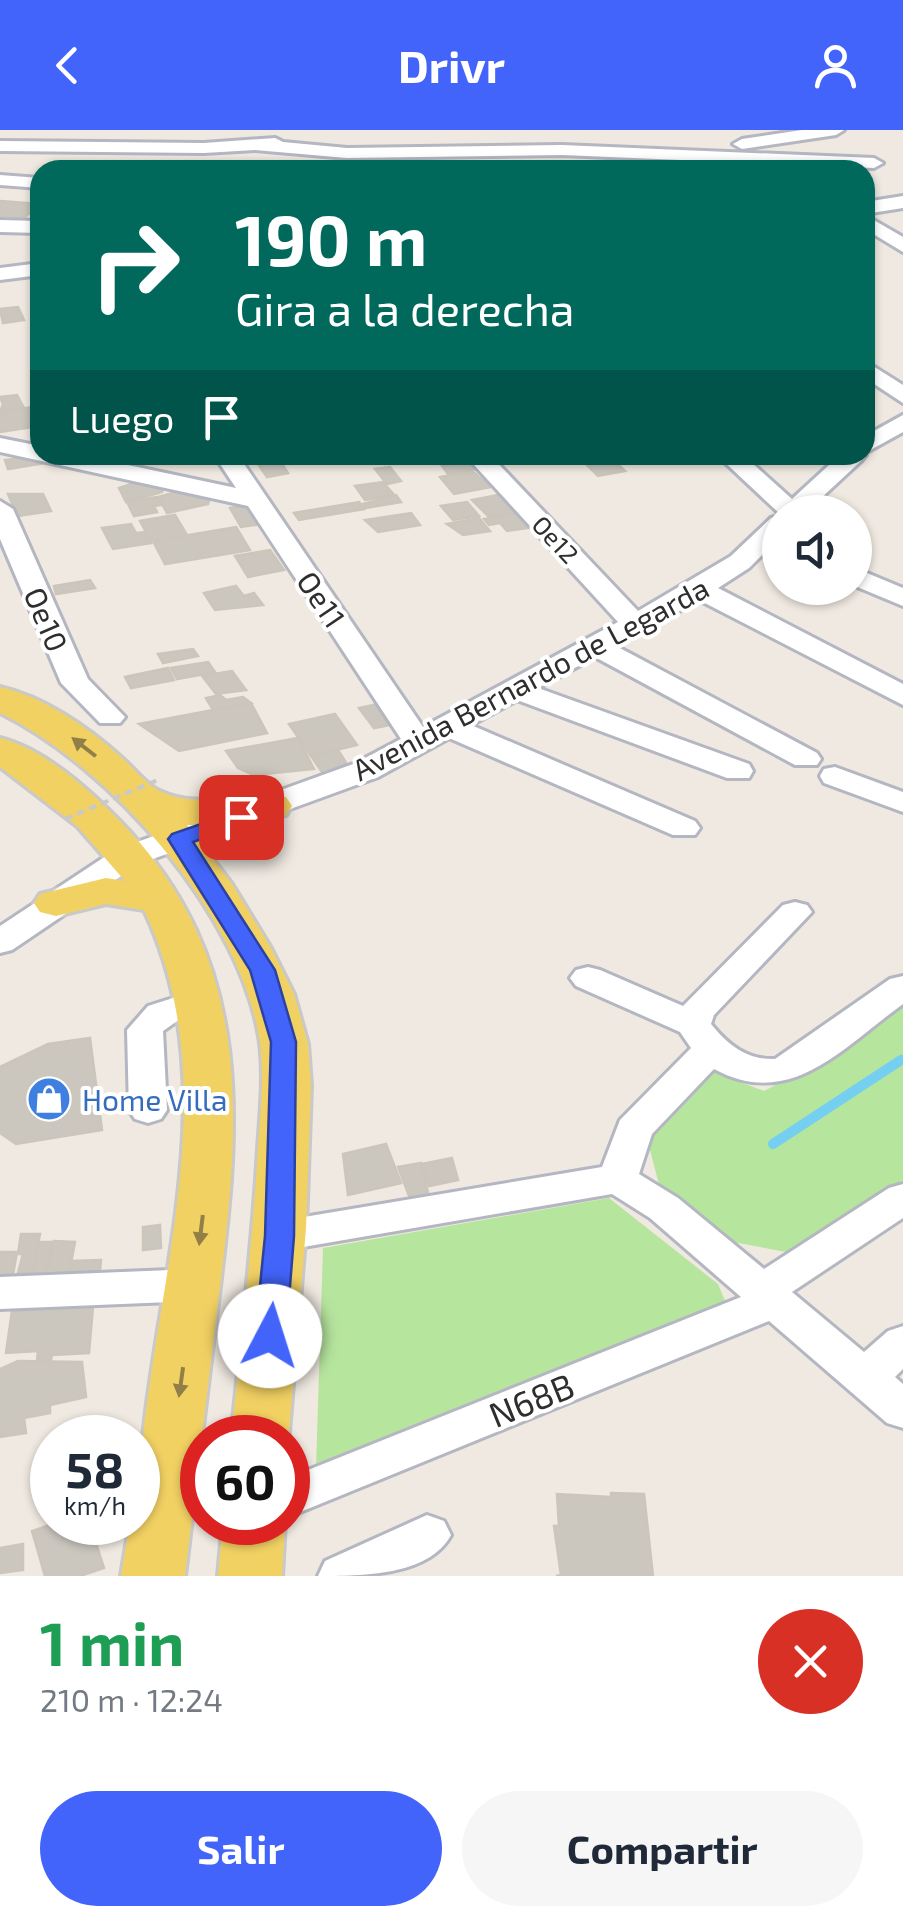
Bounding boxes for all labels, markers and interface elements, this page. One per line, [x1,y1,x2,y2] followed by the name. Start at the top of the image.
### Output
[40,38,95,93] icon: back
[398,38,505,92] text: Drivr
[808,38,863,93] icon: person
[235,196,428,280] text: 190 m
[70,200,200,330] icon: right
[235,281,574,335] text: Gira a la derecha
[194,390,249,445] icon: arrive
[70,395,174,441] text: Luego
[762,495,872,605] map controls
[762,495,872,605] button: sound
[527,509,585,569] street label: Oe12
[290,564,354,634] street label: Oe11
[346,569,714,787] street label: Avenida Bernardo de Legarda
[18,582,76,656] street label: Oe10
[72,737,97,758] one-way arrow
[199,775,284,860] pin
[214,790,269,845] icon: arrive
[26,1076,72,1122] shop icon: Home Villa
[82,1081,227,1117] place label: Home Villa
[193,1215,209,1246] one-way arrow
[218,1284,322,1388] position arrow
[483,1363,579,1435] street label: N68B
[172,1367,188,1398] one-way arrow
[180,1415,310,1545] speed limit sign: 60
[66,1438,124,1498] text: 58
[64,1490,126,1520] text: km/h
[40,1606,184,1678] text: 1 min
[758,1609,863,1714] button: close
[40,1680,223,1718] text: 210 m · 12:24
[40,1791,442,1906] button: Salir
[462,1791,863,1906] button: Compartir

